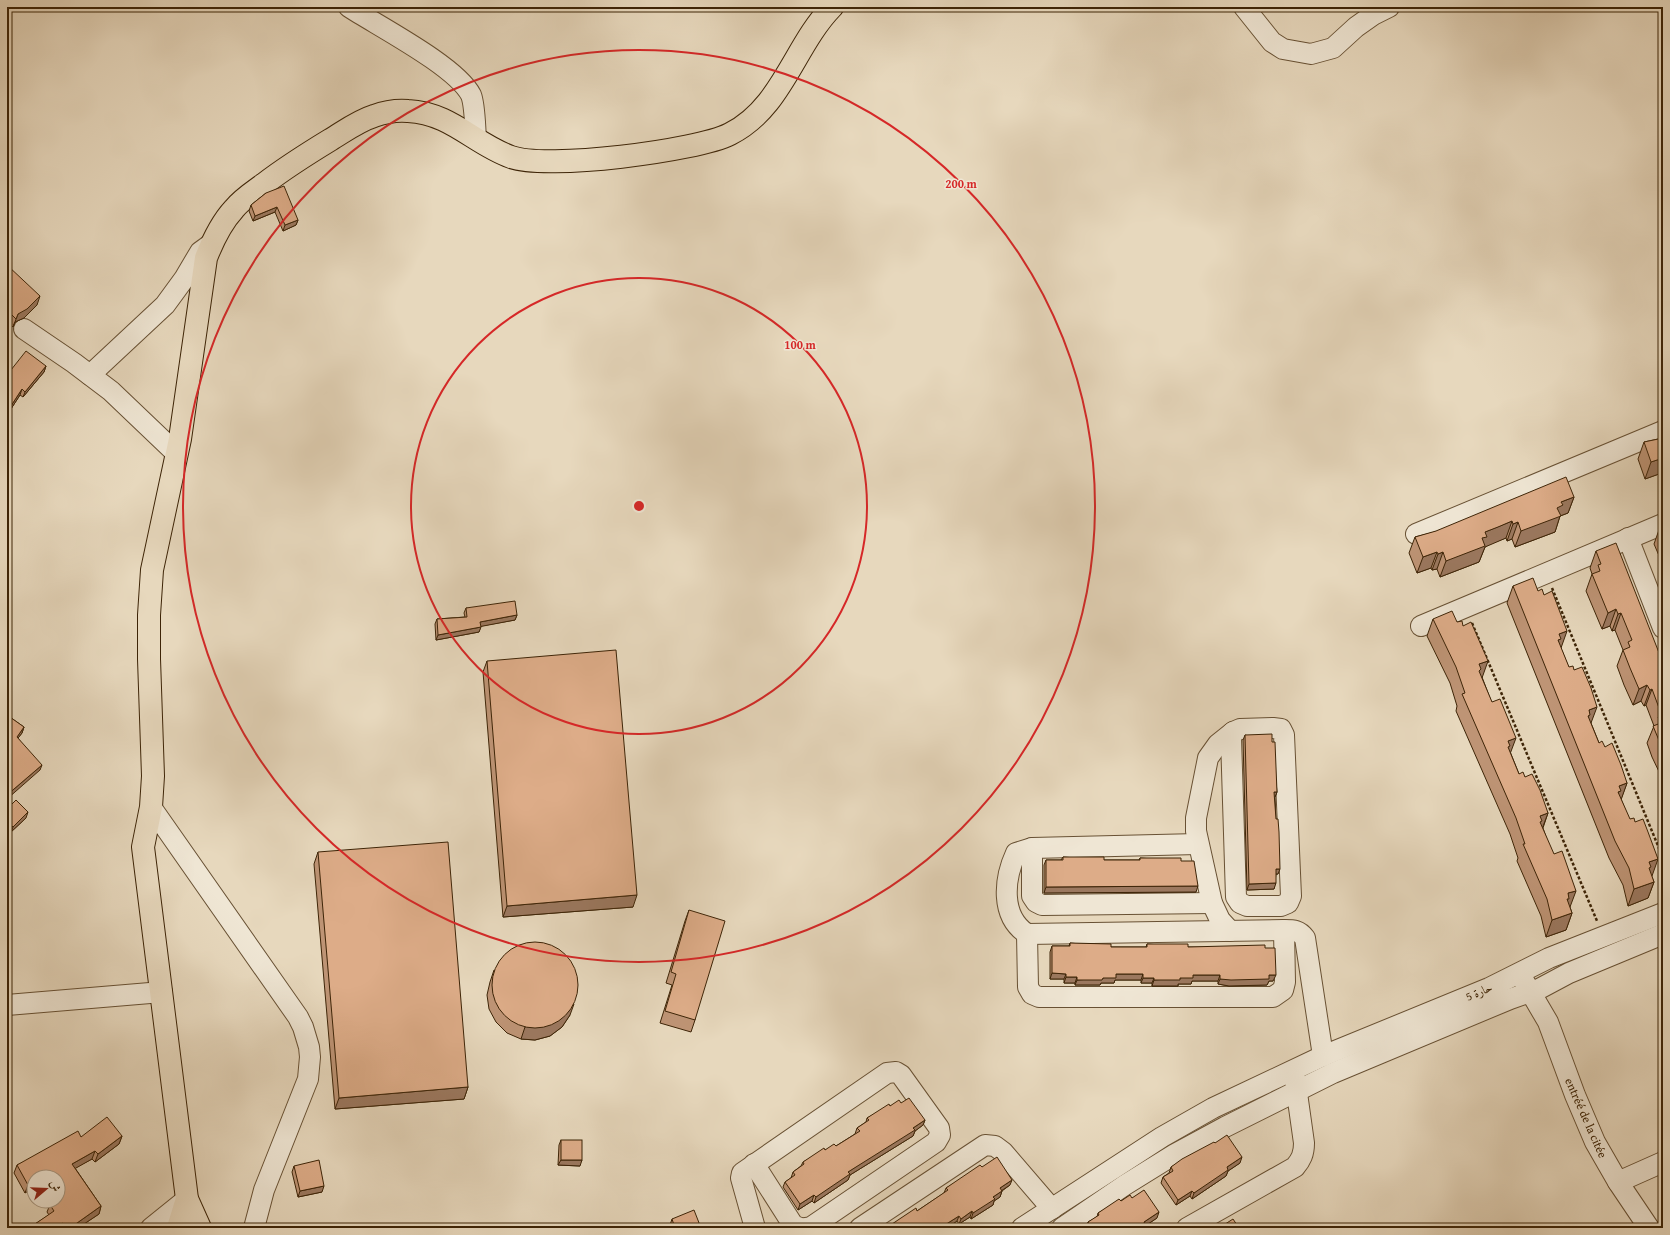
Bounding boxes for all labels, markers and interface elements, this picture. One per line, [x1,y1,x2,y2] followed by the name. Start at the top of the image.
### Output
[945,175,978,192] text: 200 m
[784,336,817,353] text: 100 m
[632,499,646,513] centre of rings
[1463,978,1495,1005] street label: حارة 5
[1561,1075,1612,1161] street label: entréé de la citée
[26,1169,66,1209] north arrow
[46,1178,65,1194] text: ش

